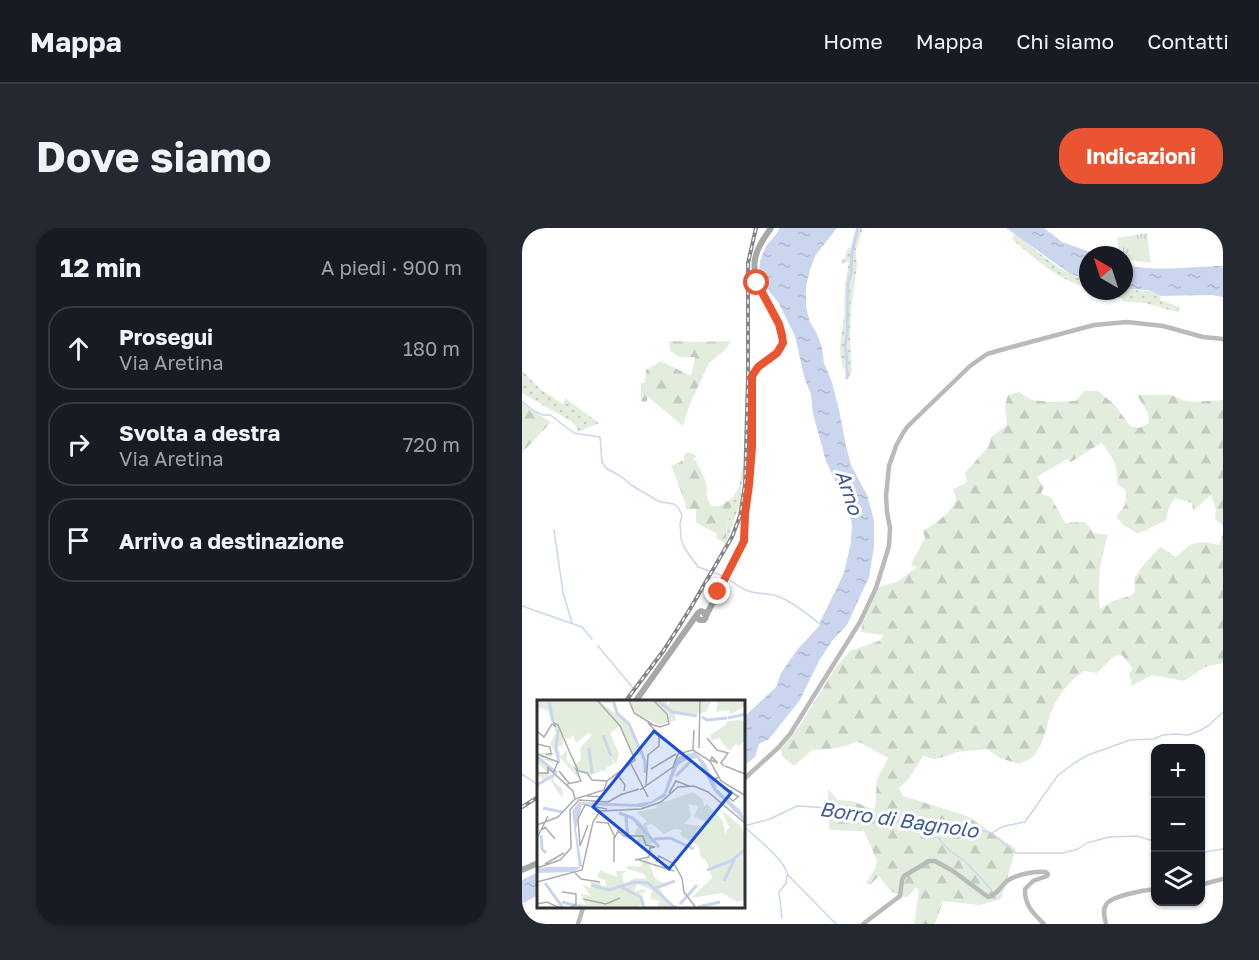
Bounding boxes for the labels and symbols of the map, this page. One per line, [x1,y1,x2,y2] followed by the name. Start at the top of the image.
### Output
[1079,246,1133,300] north arrow
[743,269,769,295] route start
[832,467,869,518] water label: Arno
[704,578,730,604] route end
[537,700,746,909] inset map
[818,796,981,843] water label: Borro di Bagnolo

